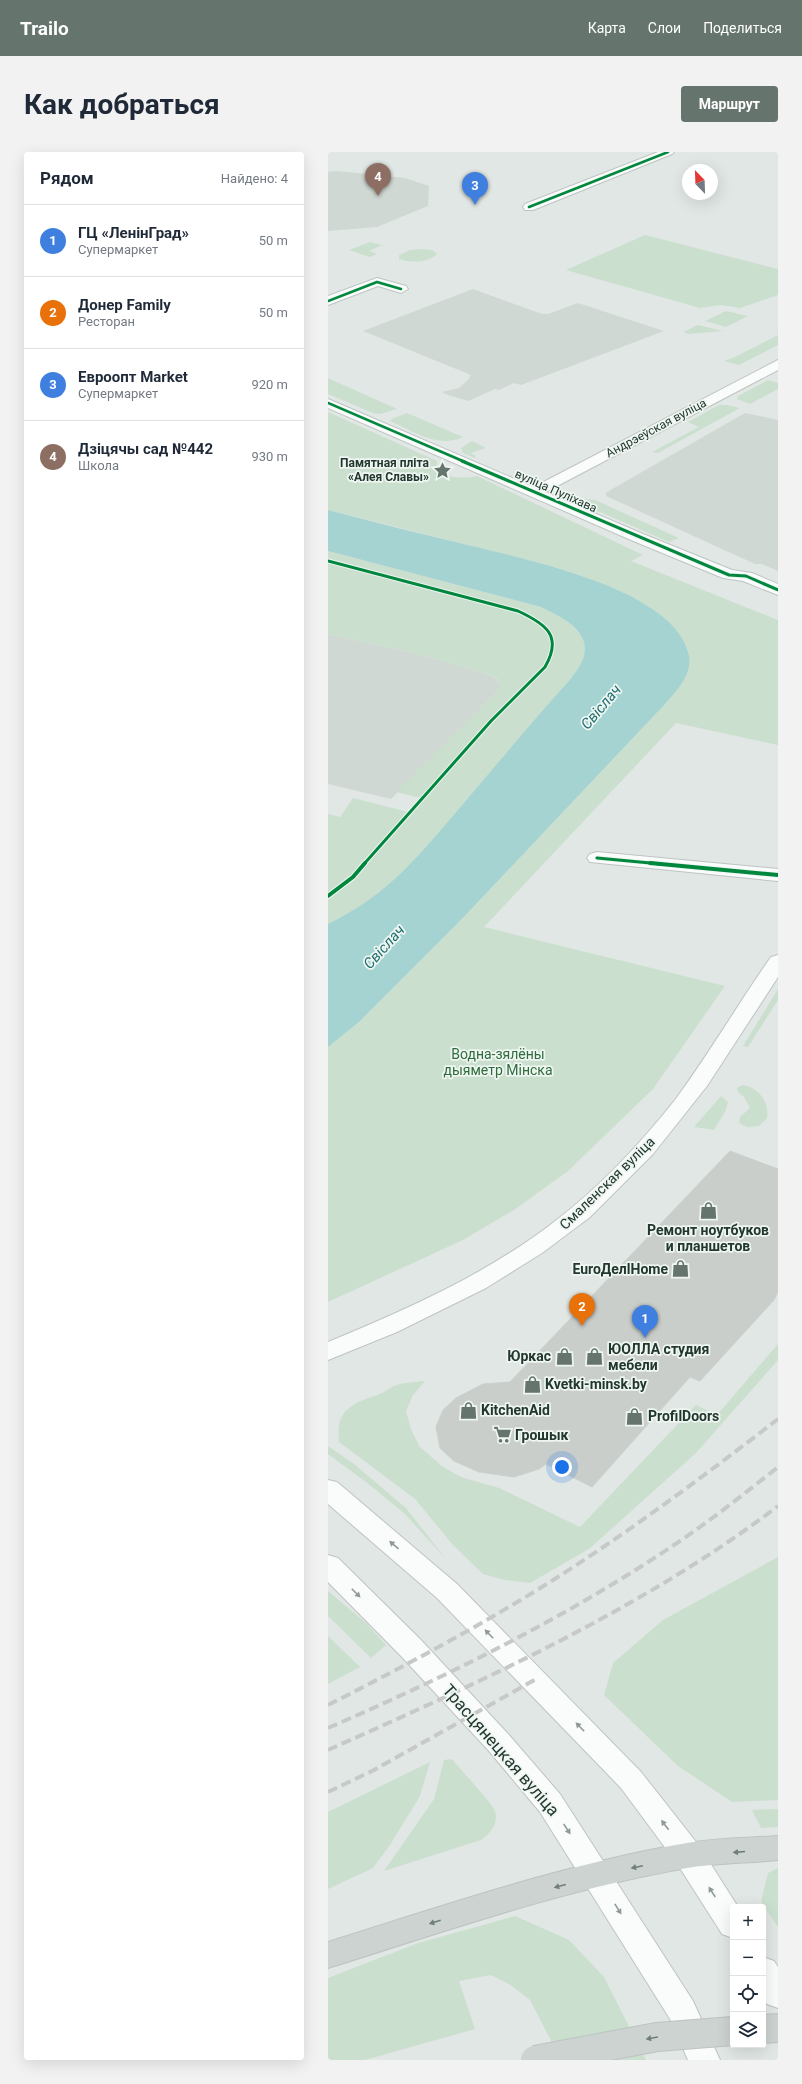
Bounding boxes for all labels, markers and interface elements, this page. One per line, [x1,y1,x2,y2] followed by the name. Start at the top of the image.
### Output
[20,17,69,40] text: Trailo
[588,20,626,36] text: Карта
[648,20,681,36] text: Слои
[703,20,782,36] text: Поделиться
[681,86,778,122] button: Маршрут
[24,88,220,121] text: Как добраться
[365,163,391,196] pin: 4
[682,164,718,200] north arrow
[40,168,94,188] text: Рядом
[221,171,288,186] text: Найдено: 4
[462,172,488,205] pin: 3
[78,224,189,242] text: ГЦ «ЛенінГрад»
[49,233,57,248] text: 1
[259,233,288,248] text: 50 m
[78,242,158,257] text: Супермаркет
[78,296,171,314] text: Донер Family
[49,305,57,320] text: 2
[259,305,288,320] text: 50 m
[78,314,135,329] text: Ресторан
[78,368,188,386] text: Евроопт Market
[49,377,57,392] text: 3
[251,377,288,392] text: 920 m
[78,386,158,401] text: Супермаркет
[603,396,709,460] street label: Андрэеўская вуліца
[78,440,213,458] text: Дзіцячы сад №442
[49,449,57,464] text: 4
[251,449,288,464] text: 930 m
[340,456,430,484] place label: Памятная пліта «Алея Славы»
[78,458,119,473] text: Школа
[432,460,452,480] place icon: Памятная пліта «Алея Славы»
[513,467,599,515] street label: вуліца Пуліхава
[577,681,625,733] water label: Свіслач
[360,921,409,973] water label: Свіслач
[443,1046,553,1078] park label: Водна-зялёны дыяметр Мінска
[556,1133,658,1233] street label: Смаленская вуліца
[698,1200,718,1220] shop icon: Ремонт ноутбуков и планшетов
[647,1222,769,1254] place label: Ремонт ноутбуков и планшетов
[671,1259,691,1279] shop icon: EuroДелlHome
[572,1261,668,1277] place label: EuroДелlHome
[569,1293,595,1326] pin: 2
[632,1305,658,1338] pin: 1
[608,1341,709,1373] place label: ЮОЛЛА студия мебели
[554,1346,574,1366] shop icon: Юркас
[585,1347,605,1367] shop icon: ЮОЛЛА студия мебели
[507,1348,551,1364] place label: Юркас
[522,1374,542,1394] shop icon: Kvetki-minsk.by
[545,1376,648,1392] place label: Kvetki-minsk.by
[458,1400,478,1420] shop icon: KitchenAid
[481,1402,550,1418] place label: KitchenAid
[625,1406,645,1426] shop icon: ProfilDoors
[648,1408,719,1424] place label: ProfilDoors
[492,1425,512,1445] supermarket icon: Грошык
[515,1427,569,1443] place label: Грошык
[552,1457,572,1477] your location
[389,1541,399,1550] one-way arrow
[351,1588,361,1598] one-way arrow
[485,1629,494,1639] one-way arrow
[438,1680,564,1820] street label: Трасцянецкая вуліца
[575,1722,585,1732] one-way arrow
[661,1820,669,1830] one-way arrow
[563,1823,570,1834] one-way arrow
[733,1848,745,1855] one-way arrow
[631,1865,643,1871] one-way arrow
[554,1883,566,1889] one-way arrow
[708,1887,716,1897] one-way arrow
[614,1904,622,1914] one-way arrow
[730,1904,766,2048] map controls
[730,1904,766,1940] button: +
[429,1919,441,1925] one-way arrow
[730,1940,766,1976] button: −
[730,1976,766,2012] button: locate
[730,2012,766,2048] button: layers
[646,2035,658,2041] one-way arrow

